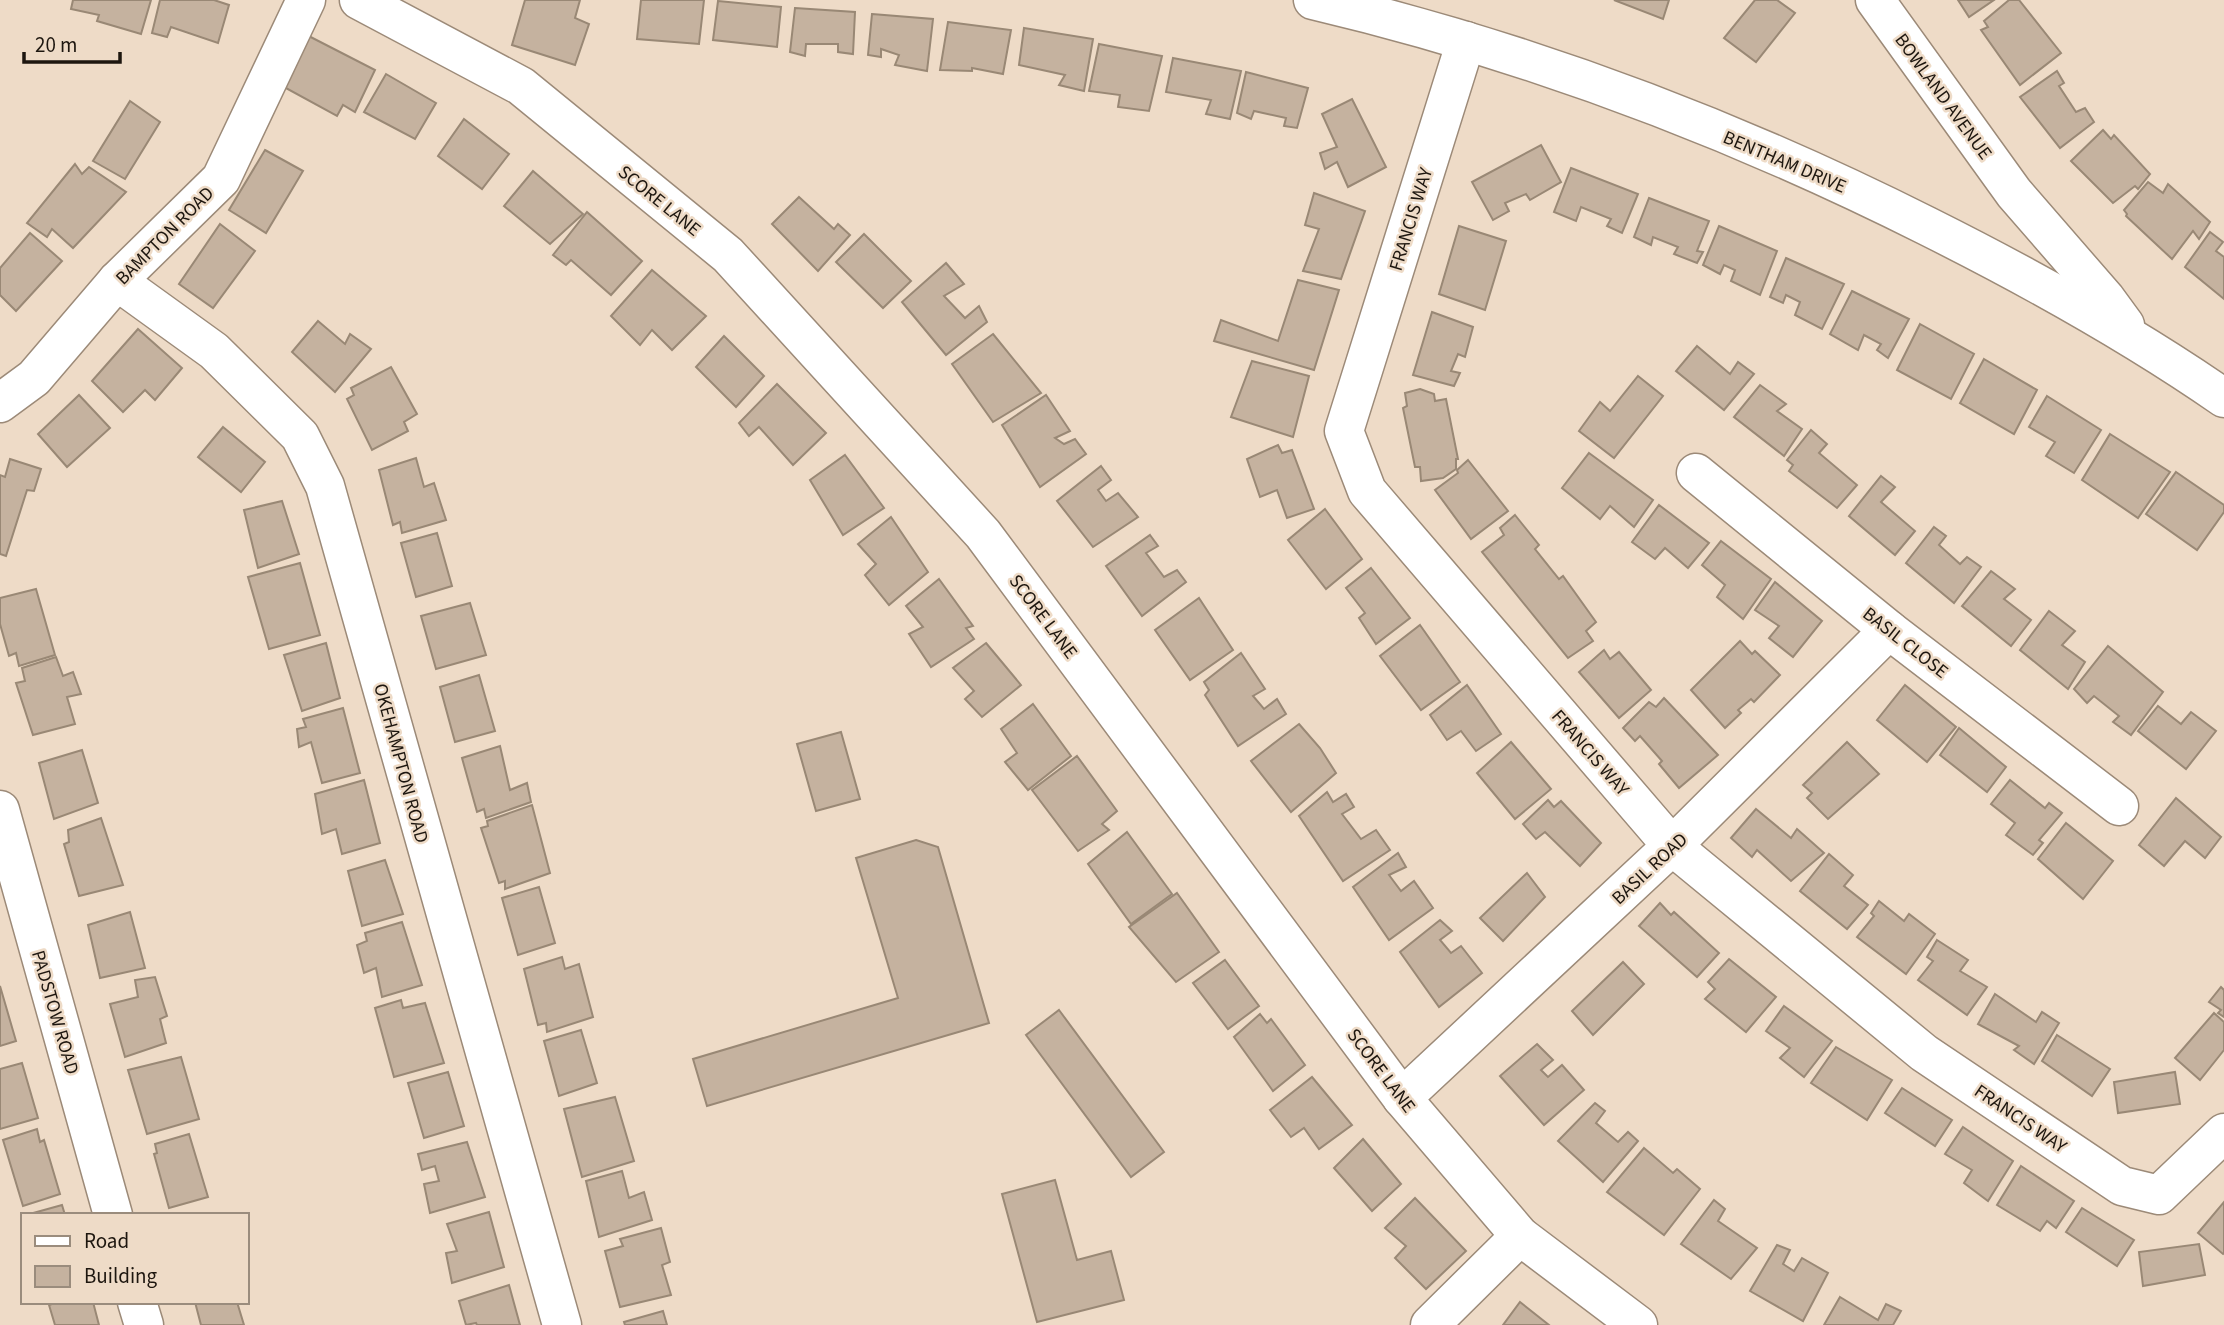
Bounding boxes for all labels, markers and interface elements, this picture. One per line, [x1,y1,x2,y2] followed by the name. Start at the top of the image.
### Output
[24,21,121,65] scale bar
[1888,28,1998,166] street label: BOWLAND AVENUE
[35,30,77,60] text: 20 m
[1719,124,1850,200] street label: BENTHAM DRIVE
[612,159,706,243] street label: SCORE LANE
[1383,164,1440,274] street label: FRANCIS WAY
[110,181,220,291] street label: BAMPTON ROAD
[1002,569,1084,665] street label: SCORE LANE
[1857,601,1954,685] street label: BASIL CLOSE
[366,681,435,846] street label: OKEHAMPTON ROAD
[1545,704,1636,803] street label: FRANCIS WAY
[1606,827,1694,911] street label: BASIL ROAD
[24,947,85,1078] street label: PADSTOW ROAD
[1340,1023,1422,1119] street label: SCORE LANE
[1968,1078,2073,1161] street label: FRANCIS WAY
[21,1213,248,1304] legend
[84,1226,129,1256] text: Road
[84,1261,158,1291] text: Building

